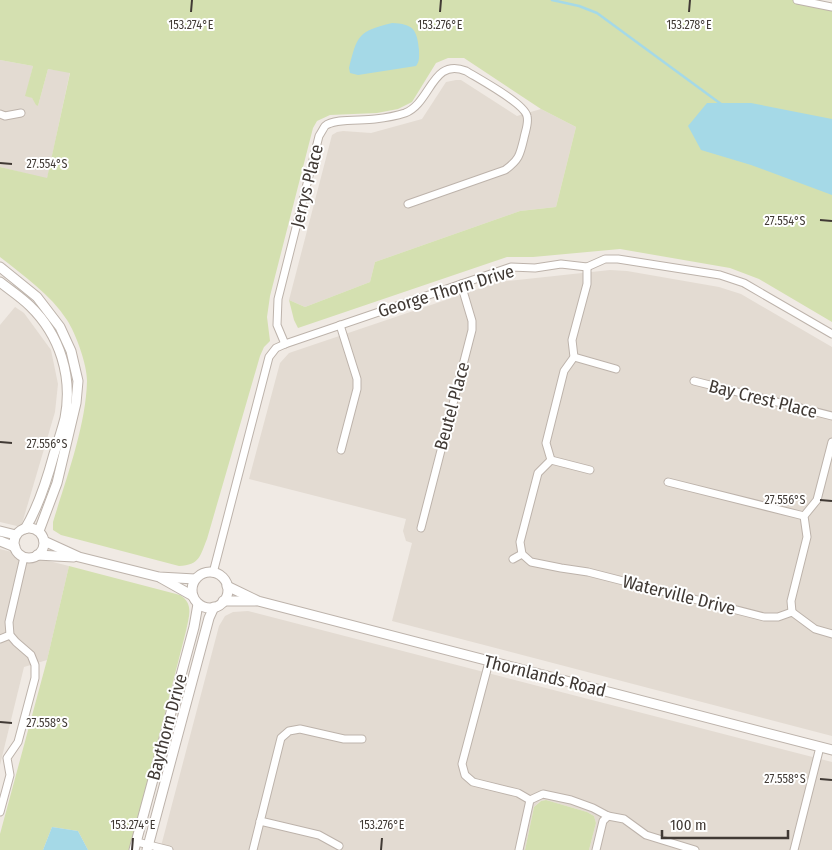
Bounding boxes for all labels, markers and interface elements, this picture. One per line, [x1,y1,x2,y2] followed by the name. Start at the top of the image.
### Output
[169,18,214,32] text: 153.274°E
[418,18,463,32] text: 153.276°E
[666,18,712,32] text: 153.278°E
[286,142,328,230] street label: Jerrys Place
[26,157,68,171] text: 27.554°S
[764,214,806,228] text: 27.554°S
[375,260,517,322] street label: George Thorn Drive
[430,359,474,453] street label: Beutel Place
[706,375,820,423] street label: Bay Crest Place
[26,437,68,451] text: 27.556°S
[764,493,806,507] text: 27.556°S
[620,570,738,620] street label: Waterville Drive
[482,650,608,702] street label: Thornlands Road
[142,671,192,783] street label: Baythorn Drive
[26,716,68,730] text: 27.558°S
[764,772,806,786] text: 27.558°S
[662,808,788,840] scale bar
[670,816,707,834] text: 100 m
[111,818,156,832] text: 153.274°E
[360,818,405,832] text: 153.276°E

